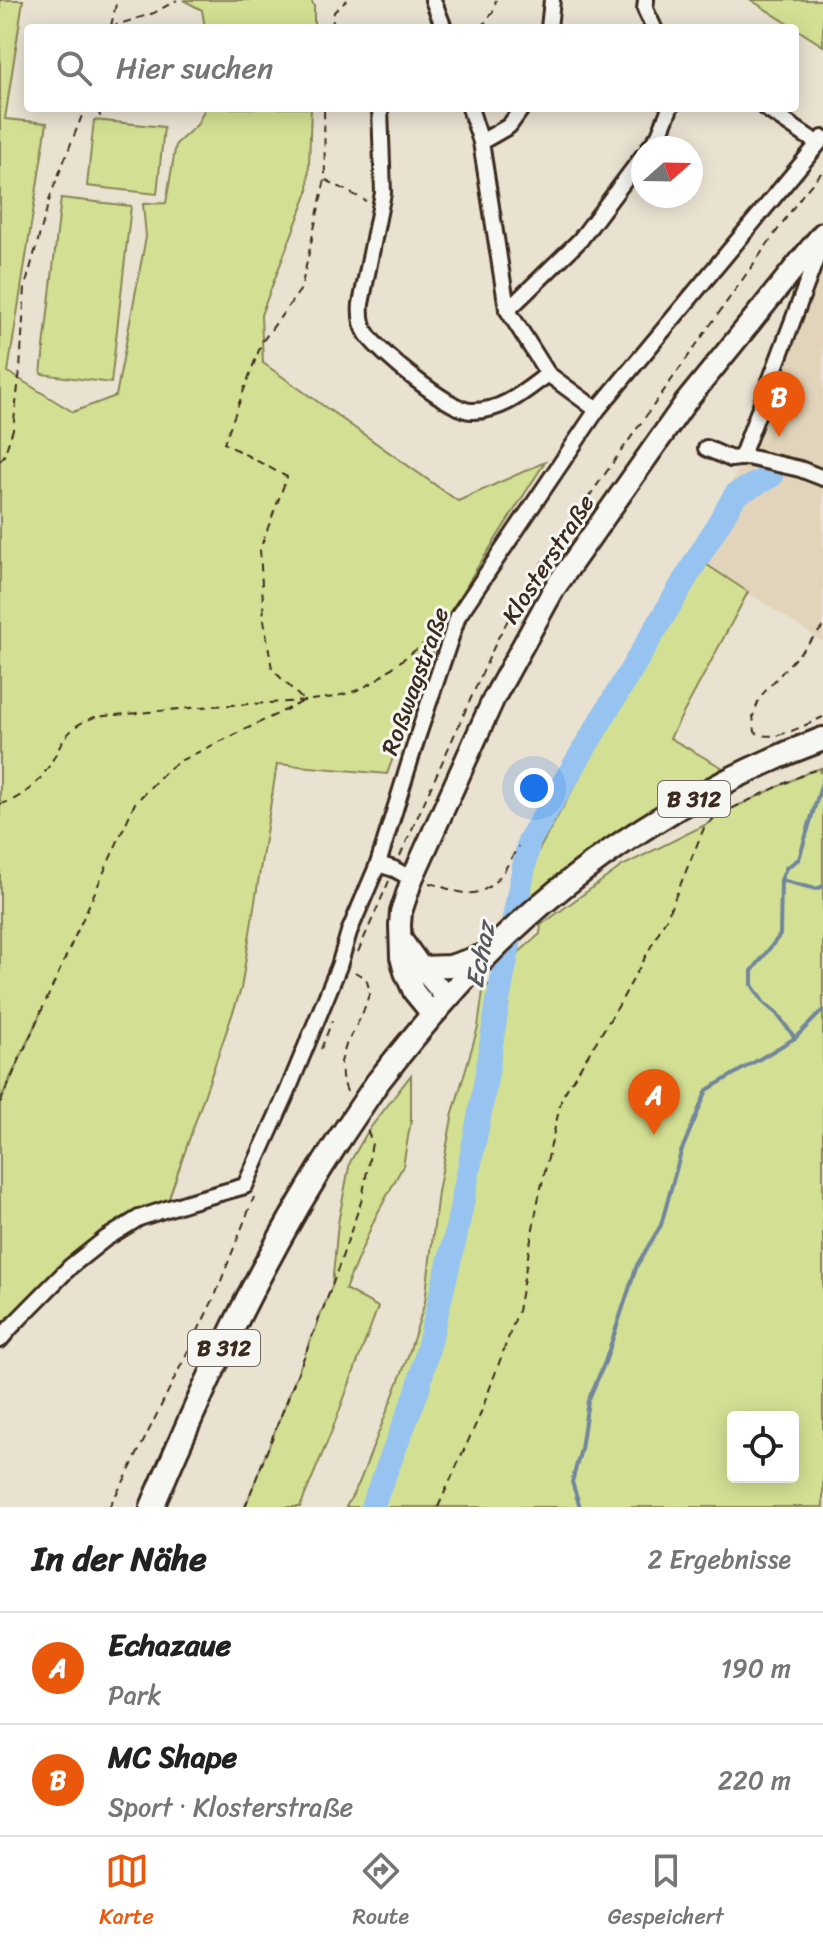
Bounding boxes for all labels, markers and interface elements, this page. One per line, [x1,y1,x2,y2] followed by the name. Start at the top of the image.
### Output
[24,24,799,112] search box
[116,41,273,95] text: Hier suchen
[52,46,96,90] icon: search
[631,136,703,208] north arrow
[753,371,805,437] pin: B
[490,485,606,633] street label: Klosterstraße
[369,601,461,761] street label: Roßwagstraße
[514,768,554,808] your location
[658,781,730,817] road number: B 312
[451,914,510,992] water label: Echaz
[628,1069,680,1135] pin: A
[188,1330,260,1366] road number: B 312
[727,1411,799,1483] map controls
[727,1411,799,1483] button: locate
[32,1529,207,1589] text: In der Nähe
[647,1536,791,1582] text: 2 Ergebnisse
[108,1618,231,1672] text: Echazaue
[49,1645,67,1691] text: A
[721,1645,791,1691] text: 190 m
[108,1672,161,1718] text: Park
[108,1730,237,1784] text: MC Shape
[50,1757,66,1803] text: B
[718,1757,791,1803] text: 220 m
[108,1784,353,1830] text: Sport · Klosterstraße
[99,1849,154,1936] tab: Karte
[352,1849,409,1936] tab: Route
[608,1849,724,1936] tab: Gespeichert

